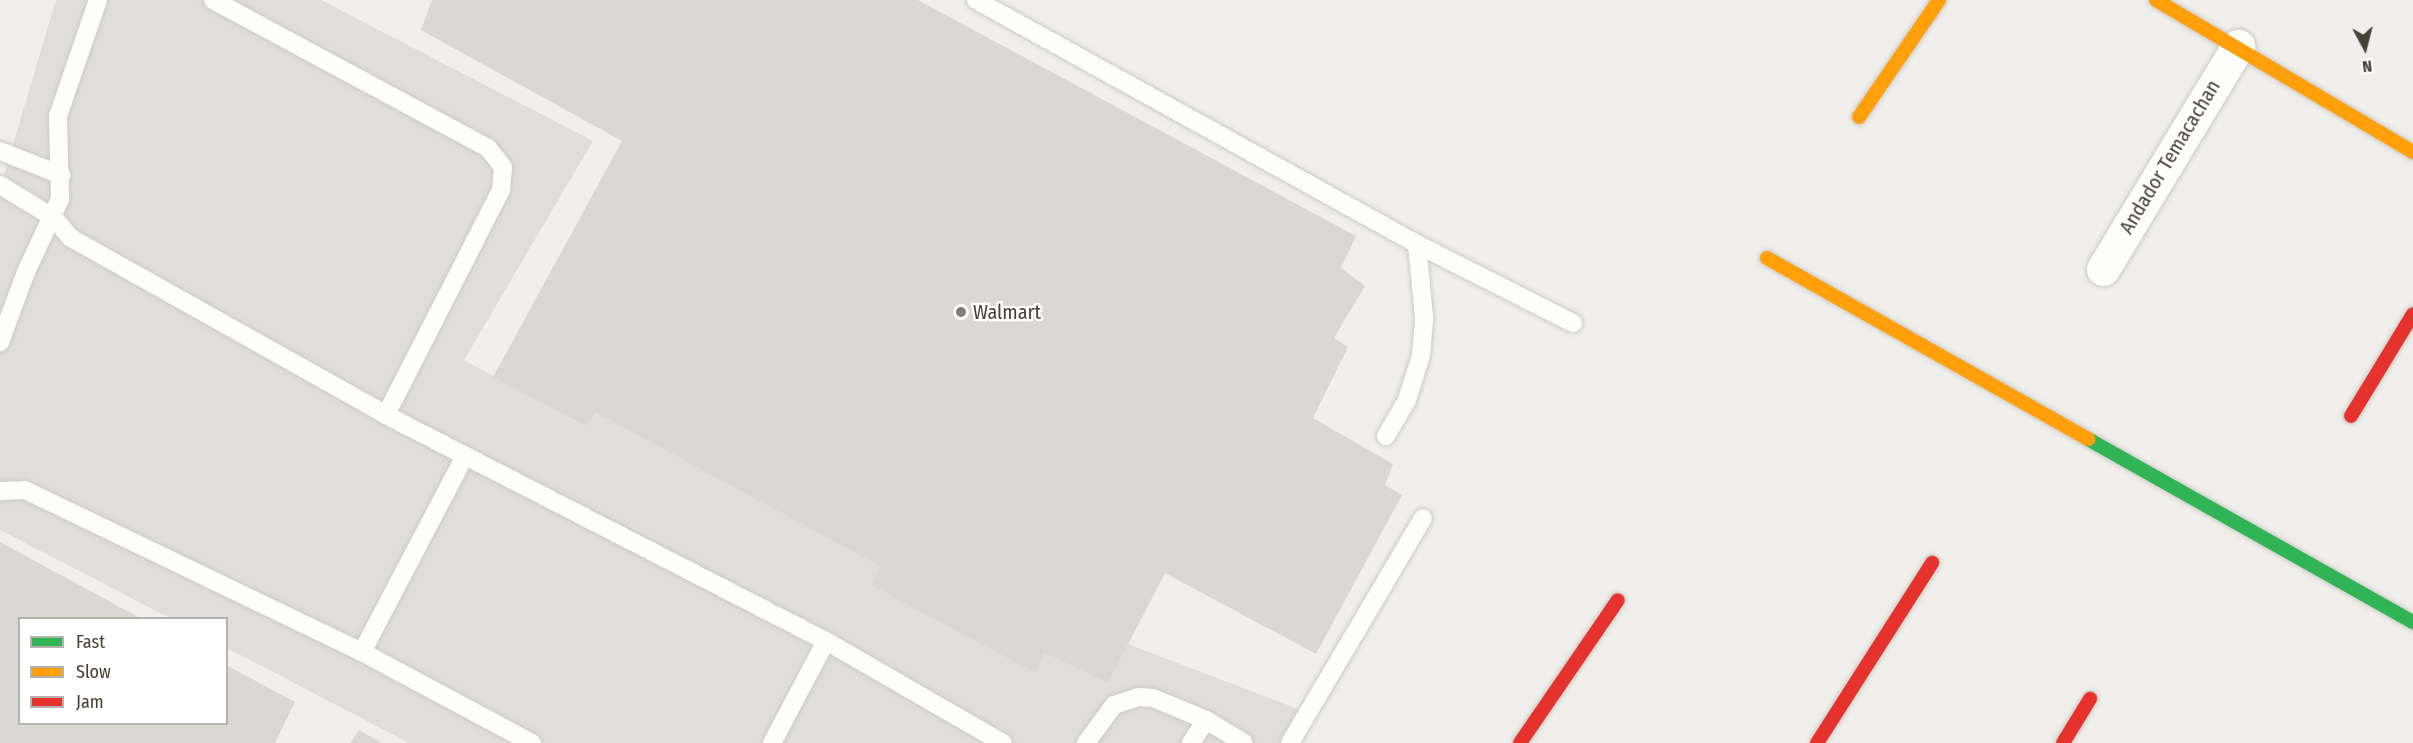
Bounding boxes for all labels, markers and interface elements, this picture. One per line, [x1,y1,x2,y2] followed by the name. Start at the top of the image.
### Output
[2335,18,2395,78] north arrow
[2361,56,2373,76] text: N
[2115,76,2225,238] street label: Andador Temacachan
[973,300,1041,324] place label: Walmart
[954,305,968,319] marker: Walmart
[18,617,228,725] legend
[76,631,105,653] text: Fast
[76,661,111,683] text: Slow
[76,691,104,713] text: Jam

